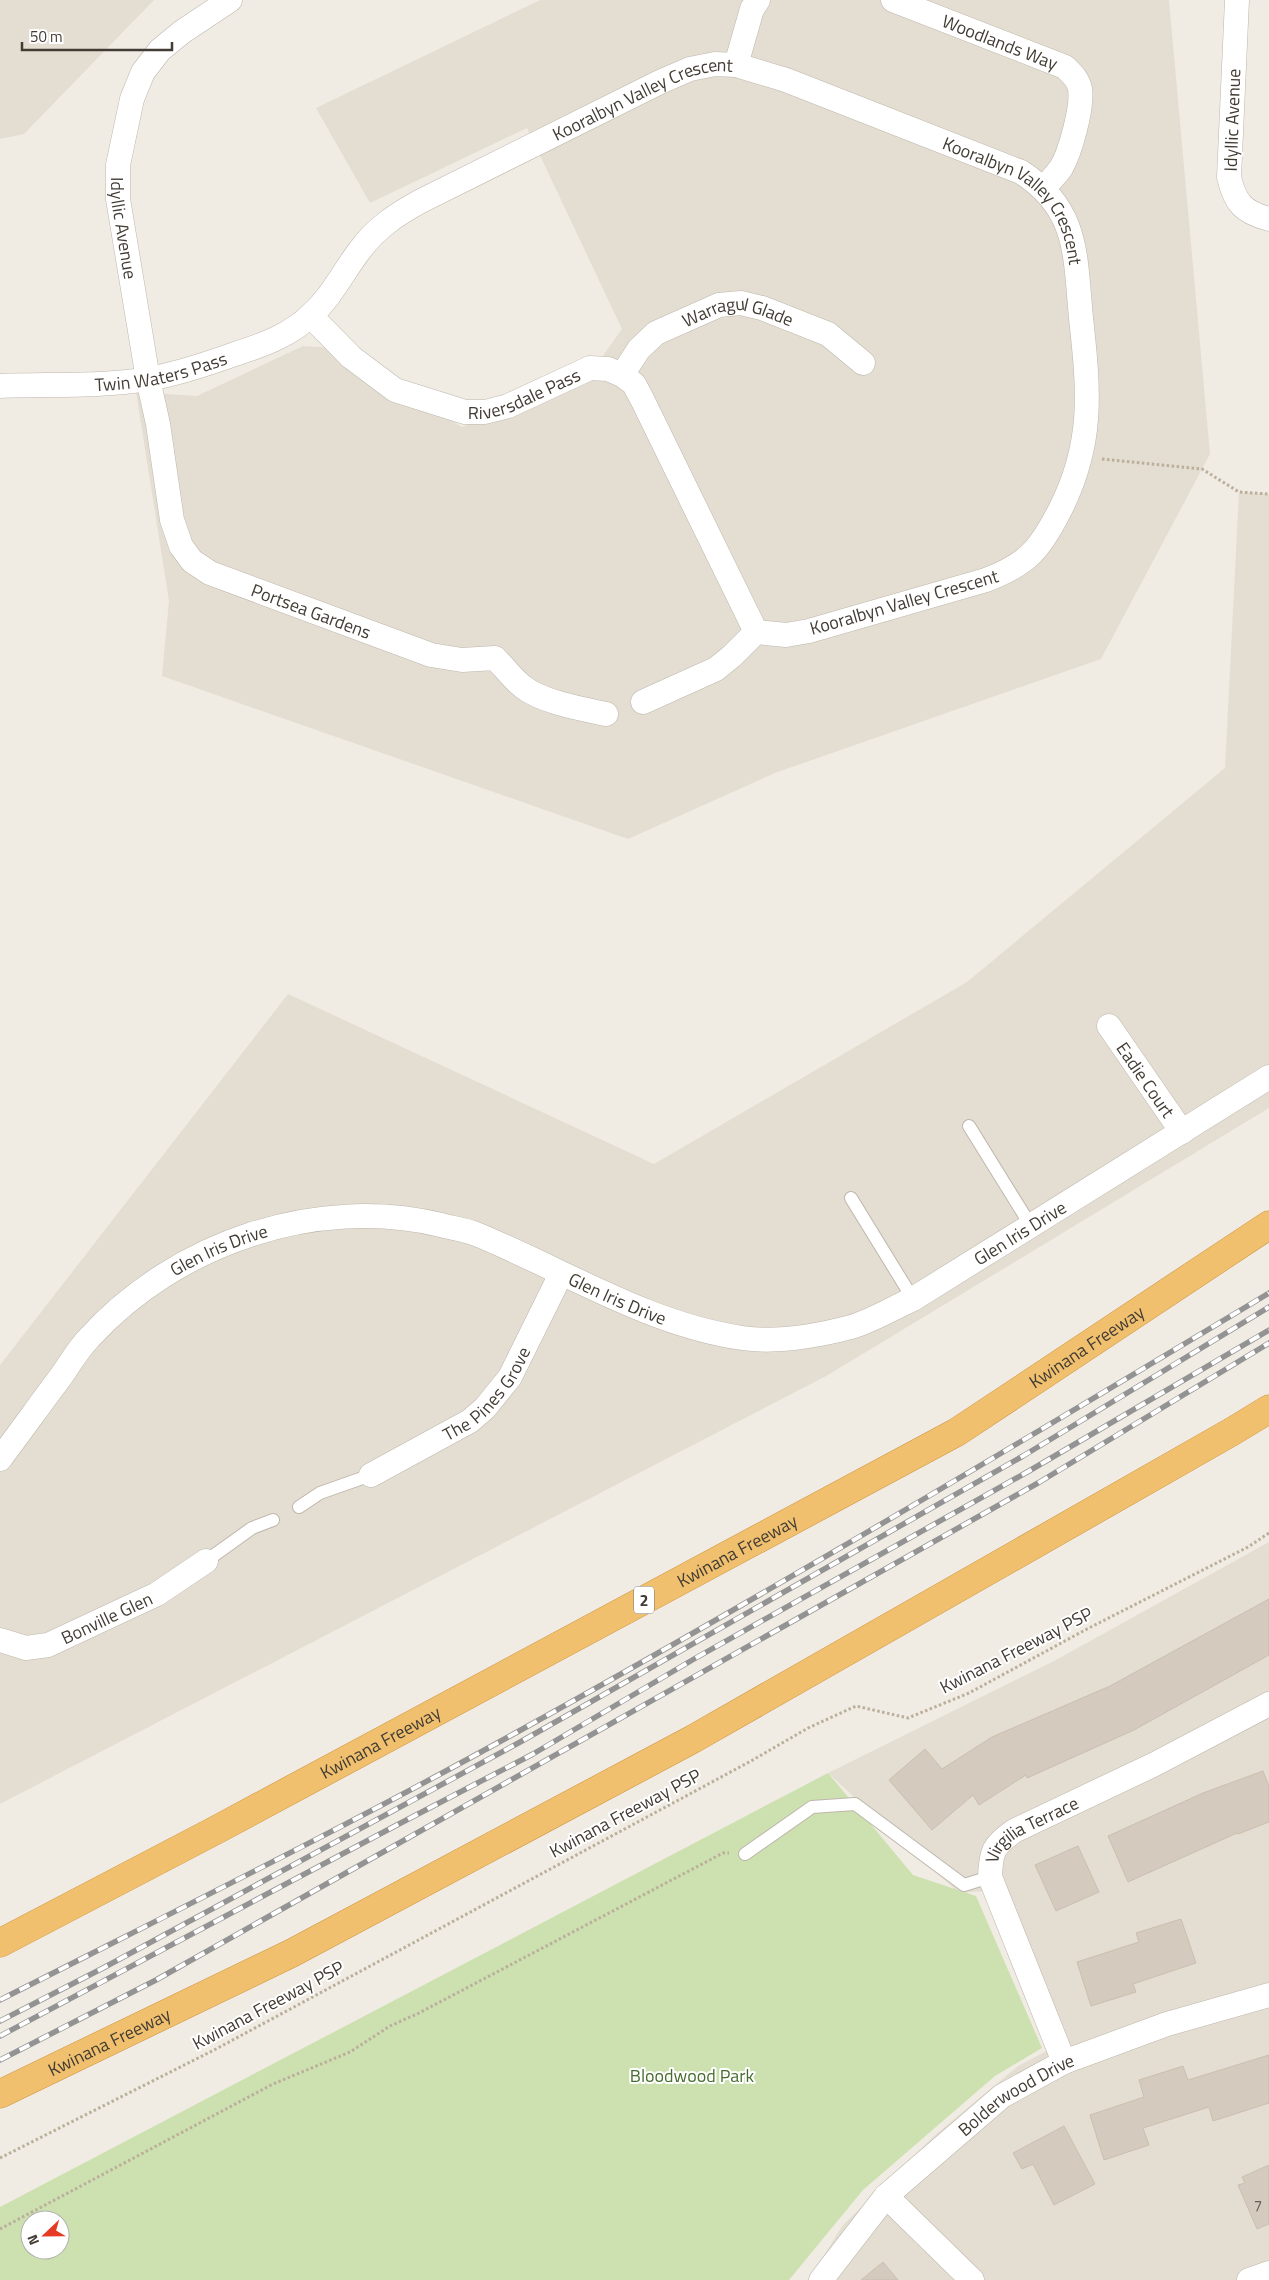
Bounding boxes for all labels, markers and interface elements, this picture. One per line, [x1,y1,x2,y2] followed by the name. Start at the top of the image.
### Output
[938,7,1062,77] street label: Woodlands Way
[22,20,172,52] scale bar
[30,25,63,48] text: 50 m
[547,50,734,147] street label: Kooralbyn Valley Crescent
[1217,68,1247,172] street label: Idyllic Avenue
[939,129,1090,267] street label: Kooralbyn Valley Crescent
[105,177,145,281] street label: Idyllic Avenue
[678,289,798,333] text: Warragul Glade
[680,313,796,335] street label: Warragul Glade
[94,344,230,398] street label: Twin Waters Pass
[468,361,585,426] street label: Riversdale Pass
[807,562,1002,642] street label: Kooralbyn Valley Crescent
[248,576,375,645] street label: Portsea Gardens
[1110,1036,1182,1123] street label: Eadie Court
[968,1193,1071,1272] street label: Glen Iris Drive
[164,1217,271,1282] street label: Glen Iris Drive
[564,1265,670,1331] street label: Glen Iris Drive
[1023,1298,1150,1394] street label: Kwinana Freeway
[437,1342,537,1447] street label: The Pines Grove
[672,1507,802,1594] street label: Kwinana Freeway
[56,1585,157,1651] street label: Bonville Glen
[634,1586,654,1614] road number: 2
[935,1600,1097,1700] street label: Kwinana Freeway PSP
[315,1698,445,1785] street label: Kwinana Freeway
[544,1761,706,1864] street label: Kwinana Freeway PSP
[978,1789,1083,1865] street label: Virgilia Terrace
[187,1953,349,2056] street label: Kwinana Freeway PSP
[43,2000,175,2083] street label: Kwinana Freeway
[952,2046,1078,2142] street label: Bolderwood Drive
[630,2062,755,2089] park label: Bloodwood Park
[1254,2194,1262,2217] house number: 7
[20,2210,70,2260] north arrow
[21,2232,44,2248] text: N

